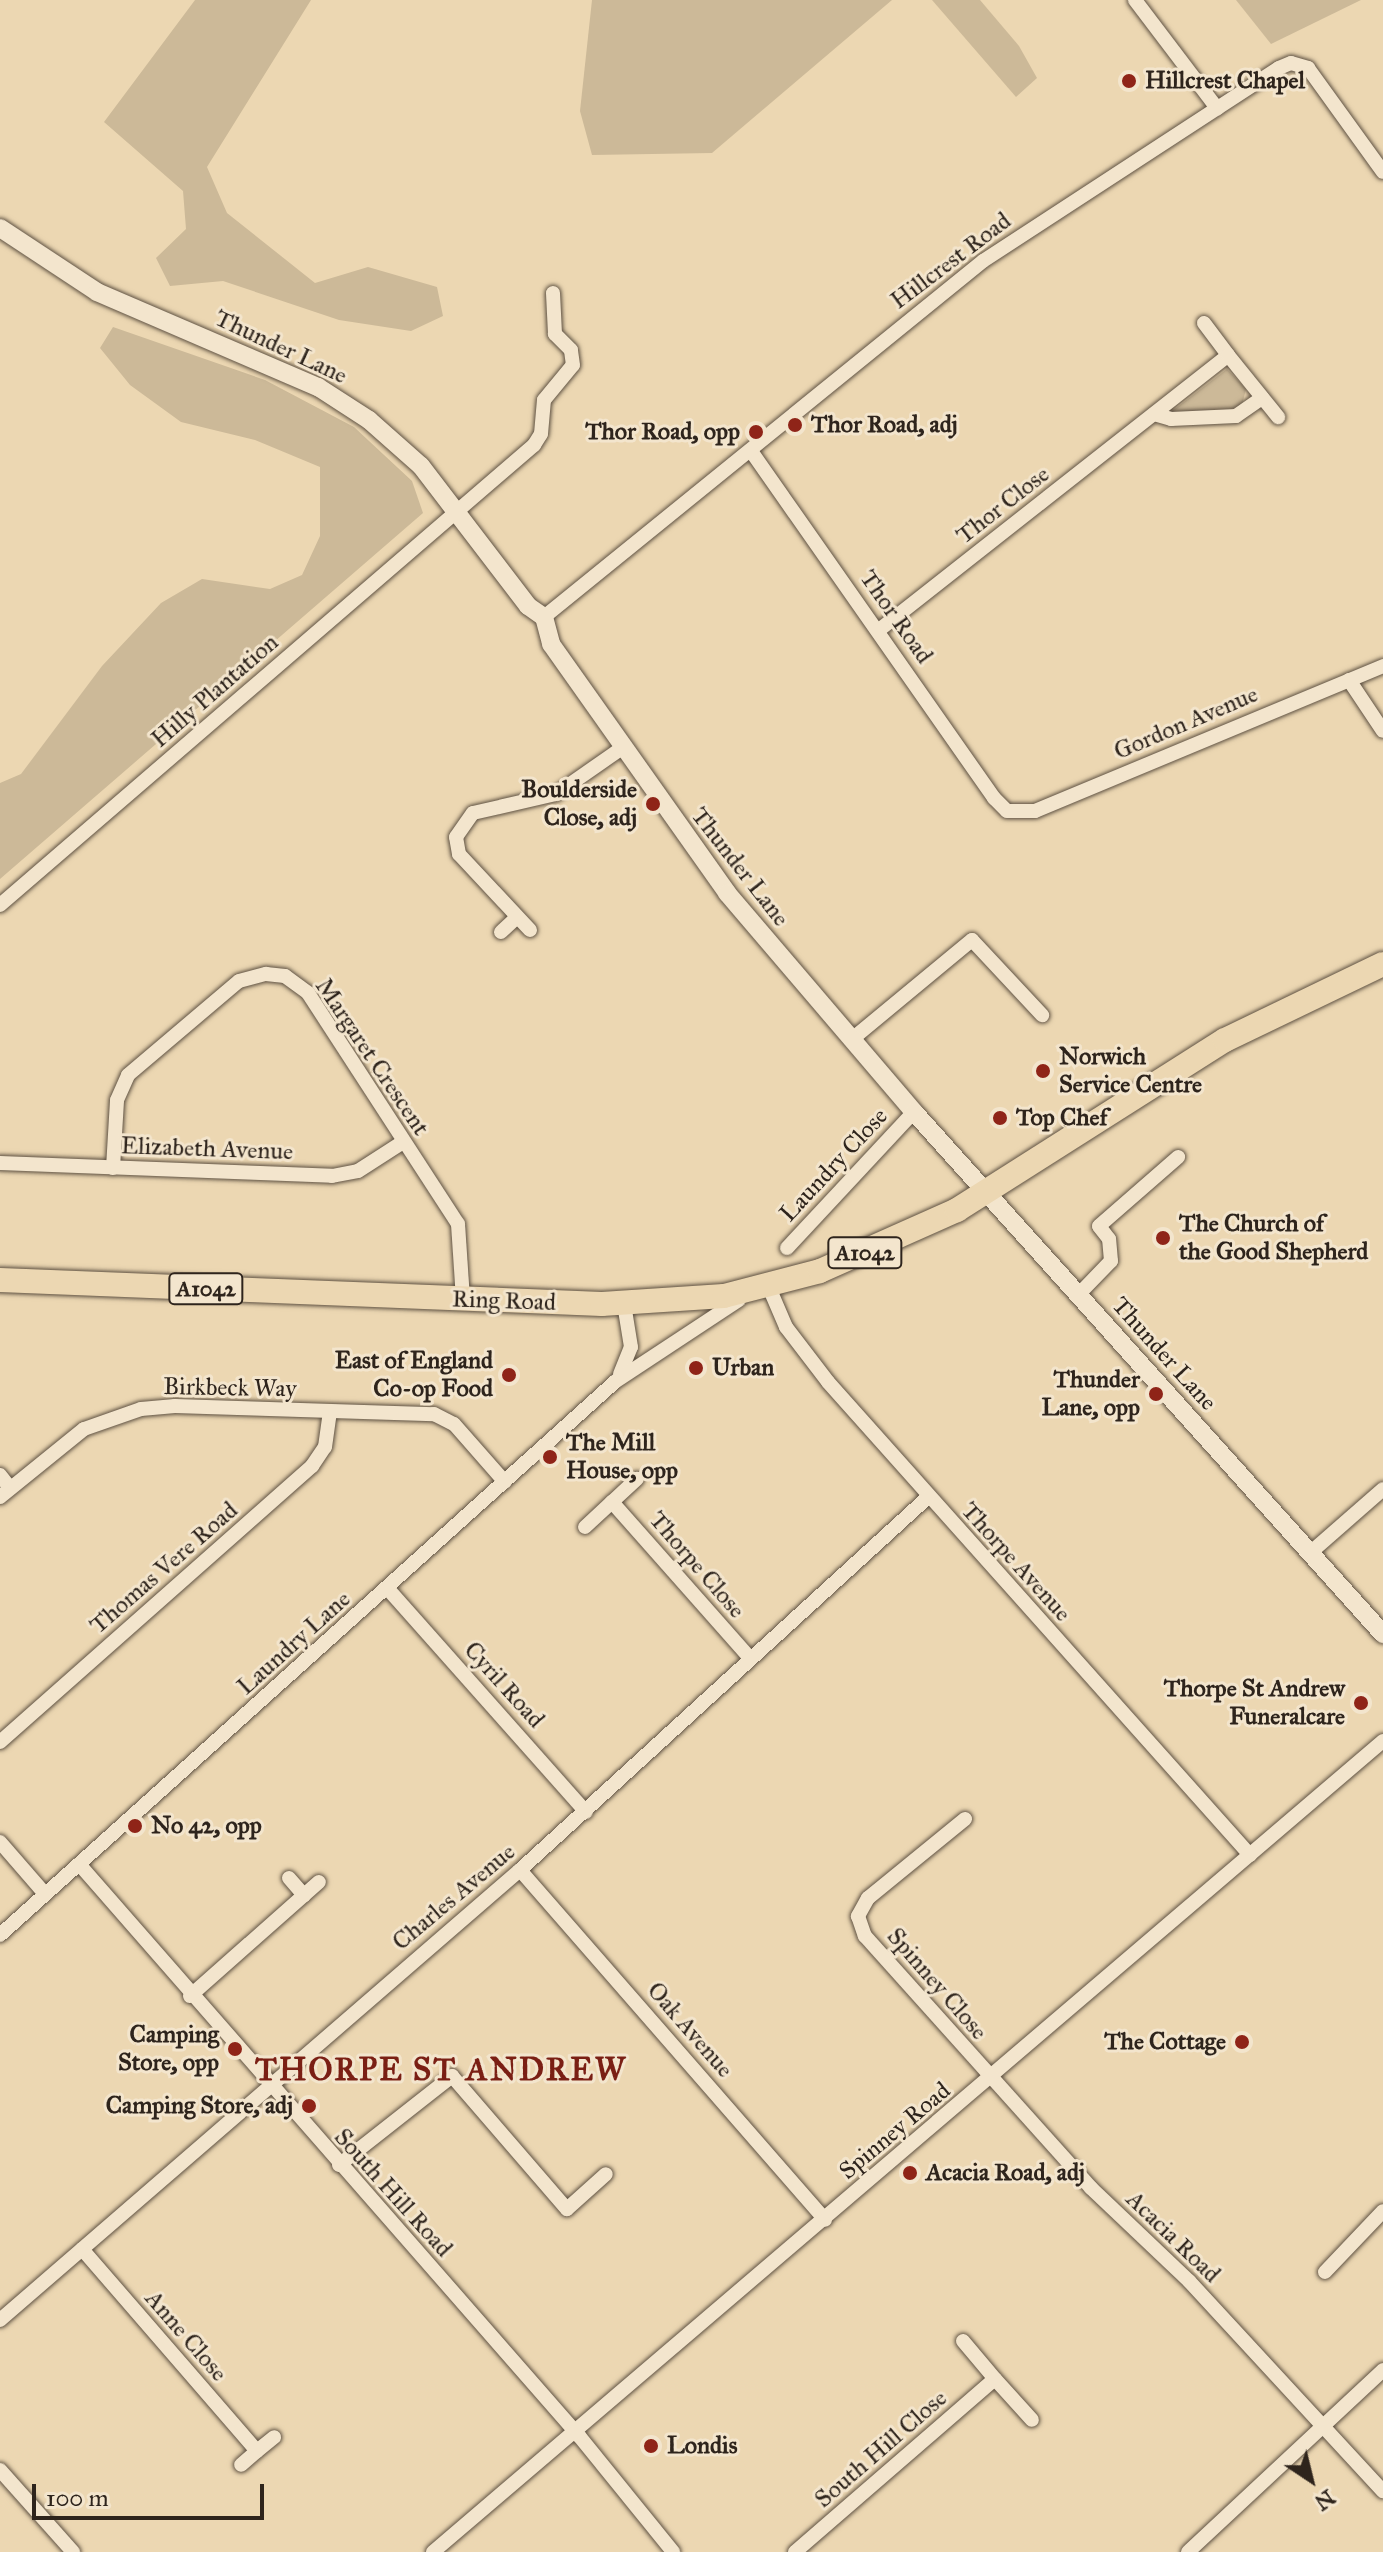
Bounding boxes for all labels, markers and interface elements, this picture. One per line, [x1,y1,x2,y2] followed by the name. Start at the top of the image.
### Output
[1145,67,1305,95] place label: Hillcrest Chapel
[1120,72,1138,90] marker: Hillcrest Chapel
[885,207,1017,315] street label: Hillcrest Road
[210,304,352,390] street label: Thunder Lane
[811,411,958,439] place label: Thor Road, adj
[786,416,804,434] marker: Thor Road, adj
[585,418,740,446] place label: Thor Road, opp
[747,423,765,441] marker: Thor Road, opp
[951,460,1055,550] street label: Thor Close
[853,565,939,669] street label: Thor Road
[146,628,284,754] street label: Hilly Plantation
[1110,680,1262,766] street label: Gordon Avenue
[521,776,637,832] place label: Boulderside Close, adj
[644,795,662,813] marker: Boulderside Close, adj
[685,802,795,932] street label: Thunder Lane
[309,973,435,1141] street label: Margaret Crescent
[1059,1043,1202,1099] place label: Norwich Service Centre
[1034,1062,1052,1080] marker: Norwich Service Centre
[774,1102,894,1228] street label: Laundry Close
[1016,1104,1108,1132] place label: Top Chef
[991,1109,1009,1127] marker: Top Chef
[120,1132,294,1166] street label: Elizabeth Avenue
[1179,1210,1368,1266] place label: The Church of the Good Shepherd
[1154,1229,1172,1247] marker: The Church of the Good Shepherd
[827,1235,903,1271] road number: A1042
[168,1271,244,1307] road number: A1042
[452,1285,556,1317] street label: Ring Road
[1106,1291,1222,1417] street label: Thunder Lane
[335,1347,493,1403] place label: East of England Co-op Food
[712,1354,774,1382] place label: Urban
[687,1359,705,1377] marker: Urban
[500,1366,518,1384] marker: East of England Co-op Food
[1041,1366,1140,1422] place label: Thunder Lane, opp
[163,1372,297,1404] street label: Birkbeck Way
[1147,1385,1165,1403] marker: Thunder Lane, opp
[566,1429,678,1485] place label: The Mill House, opp
[541,1448,559,1466] marker: The Mill House, opp
[84,1496,244,1640] street label: Thomas Vere Road
[955,1497,1077,1627] street label: Thorpe Avenue
[643,1506,751,1624] street label: Thorpe Close
[232,1585,356,1701] street label: Laundry Lane
[458,1636,550,1734] street label: Cyril Road
[1164,1675,1345,1731] place label: Thorpe St Andrew Funeralcare
[1352,1694,1370,1712] marker: Thorpe St Andrew Funeralcare
[151,1812,262,1840] place label: No 42, opp
[126,1817,144,1835] marker: No 42, opp
[387,1837,521,1957] street label: Charles Avenue
[881,1922,993,2046] street label: Spinney Close
[641,1976,739,2084] street label: Oak Avenue
[118,2021,219,2077] place label: Camping Store, opp
[1104,2028,1226,2056] place label: The Cottage
[1233,2033,1251,2051] marker: The Cottage
[226,2040,244,2058] marker: Camping Store, opp
[255,2051,627,2089] district label: THORPE ST ANDREW
[834,2076,956,2186] street label: Spinney Road
[106,2092,293,2120] place label: Camping Store, adj
[300,2097,318,2115] marker: Camping Store, adj
[328,2123,458,2263] street label: South Hill Road
[926,2159,1085,2187] place label: Acacia Road, adj
[901,2164,919,2182] marker: Acacia Road, adj
[1120,2185,1226,2289] street label: Acacia Road
[139,2285,233,2387] street label: Anne Close
[809,2384,953,2514] street label: South Hill Close
[667,2432,737,2460] place label: Londis
[642,2437,660,2455] marker: Londis
[1271,2440,1351,2520] north arrow
[36,2468,268,2518] scale bar
[46,2483,109,2513] text: 100 m
[1310,2484,1340,2516] text: N

